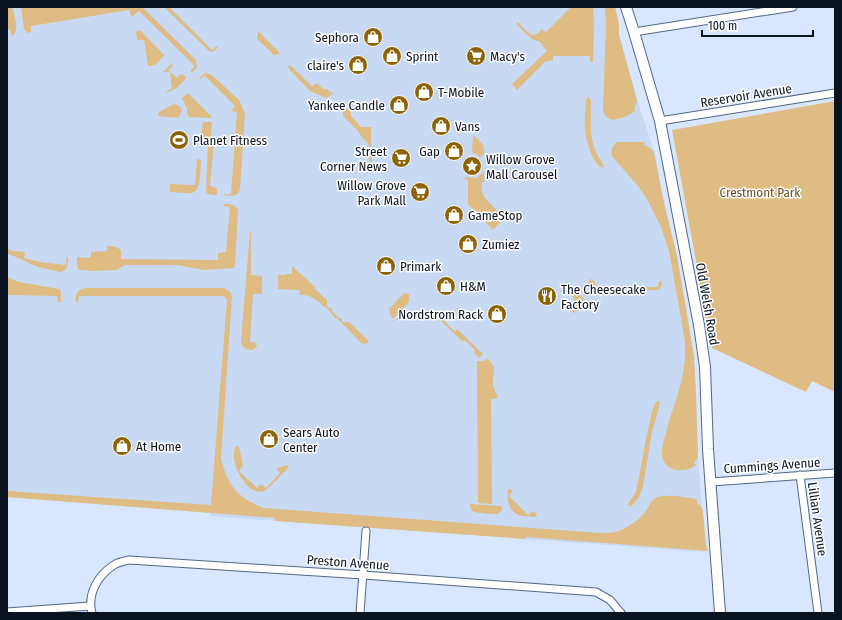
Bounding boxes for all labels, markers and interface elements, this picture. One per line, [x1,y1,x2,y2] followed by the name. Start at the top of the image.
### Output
[702,12,813,38] scale bar
[708,19,737,33] text: 100 m
[362,26,384,48] shop icon: Sephora
[315,30,359,45] place label: Sephora
[381,45,403,67] shop icon: Sprint
[465,45,487,67] supermarket icon: Macy's
[406,49,439,64] place label: Sprint
[490,49,525,64] place label: Macy's
[347,54,369,76] shop icon: claire's
[307,58,344,73] place label: claire's
[413,81,435,103] shop icon: T-Mobile
[699,81,793,110] street label: Reservoir Avenue
[438,85,484,100] place label: T-Mobile
[388,94,410,116] shop icon: Yankee Candle
[308,98,385,113] place label: Yankee Candle
[430,115,452,137] shop icon: Vans
[455,119,480,134] place label: Vans
[168,129,190,151] sports icon: Planet Fitness
[193,133,267,148] place label: Planet Fitness
[443,140,465,162] shop icon: Gap
[320,144,388,174] place label: Street Corner News
[419,144,440,159] place label: Gap
[390,147,412,169] supermarket icon: Street Corner News
[486,152,558,182] place label: Willow Grove Mall Carousel
[461,155,483,177] place icon: Willow Grove Mall Carousel
[337,178,407,208] place label: Willow Grove Park Mall
[409,181,431,203] supermarket icon: Willow Grove Park Mall
[720,185,801,200] park label: Crestmont Park
[443,204,465,226] shop icon: GameStop
[468,208,523,223] place label: GameStop
[457,233,479,255] shop icon: Zumiez
[482,237,519,252] place label: Zumiez
[375,255,397,277] shop icon: Primark
[400,259,442,274] place label: Primark
[693,262,722,346] street label: Old Welsh Road
[435,275,457,297] shop icon: H&M
[460,279,486,294] place label: H&M
[561,282,646,312] place label: The Cheesecake Factory
[536,285,558,307] restaurant icon: The Cheesecake Factory
[486,303,508,325] shop icon: Nordstrom Rack
[398,307,484,322] place label: Nordstrom Rack
[283,425,340,455] place label: Sears Auto Center
[258,428,280,450] shop icon: Sears Auto Center
[111,435,133,457] shop icon: At Home
[136,439,181,454] place label: At Home
[723,455,821,476] street label: Cummings Avenue
[805,481,830,557] street label: Lillian Avenue
[306,552,390,573] street label: Preston Avenue

